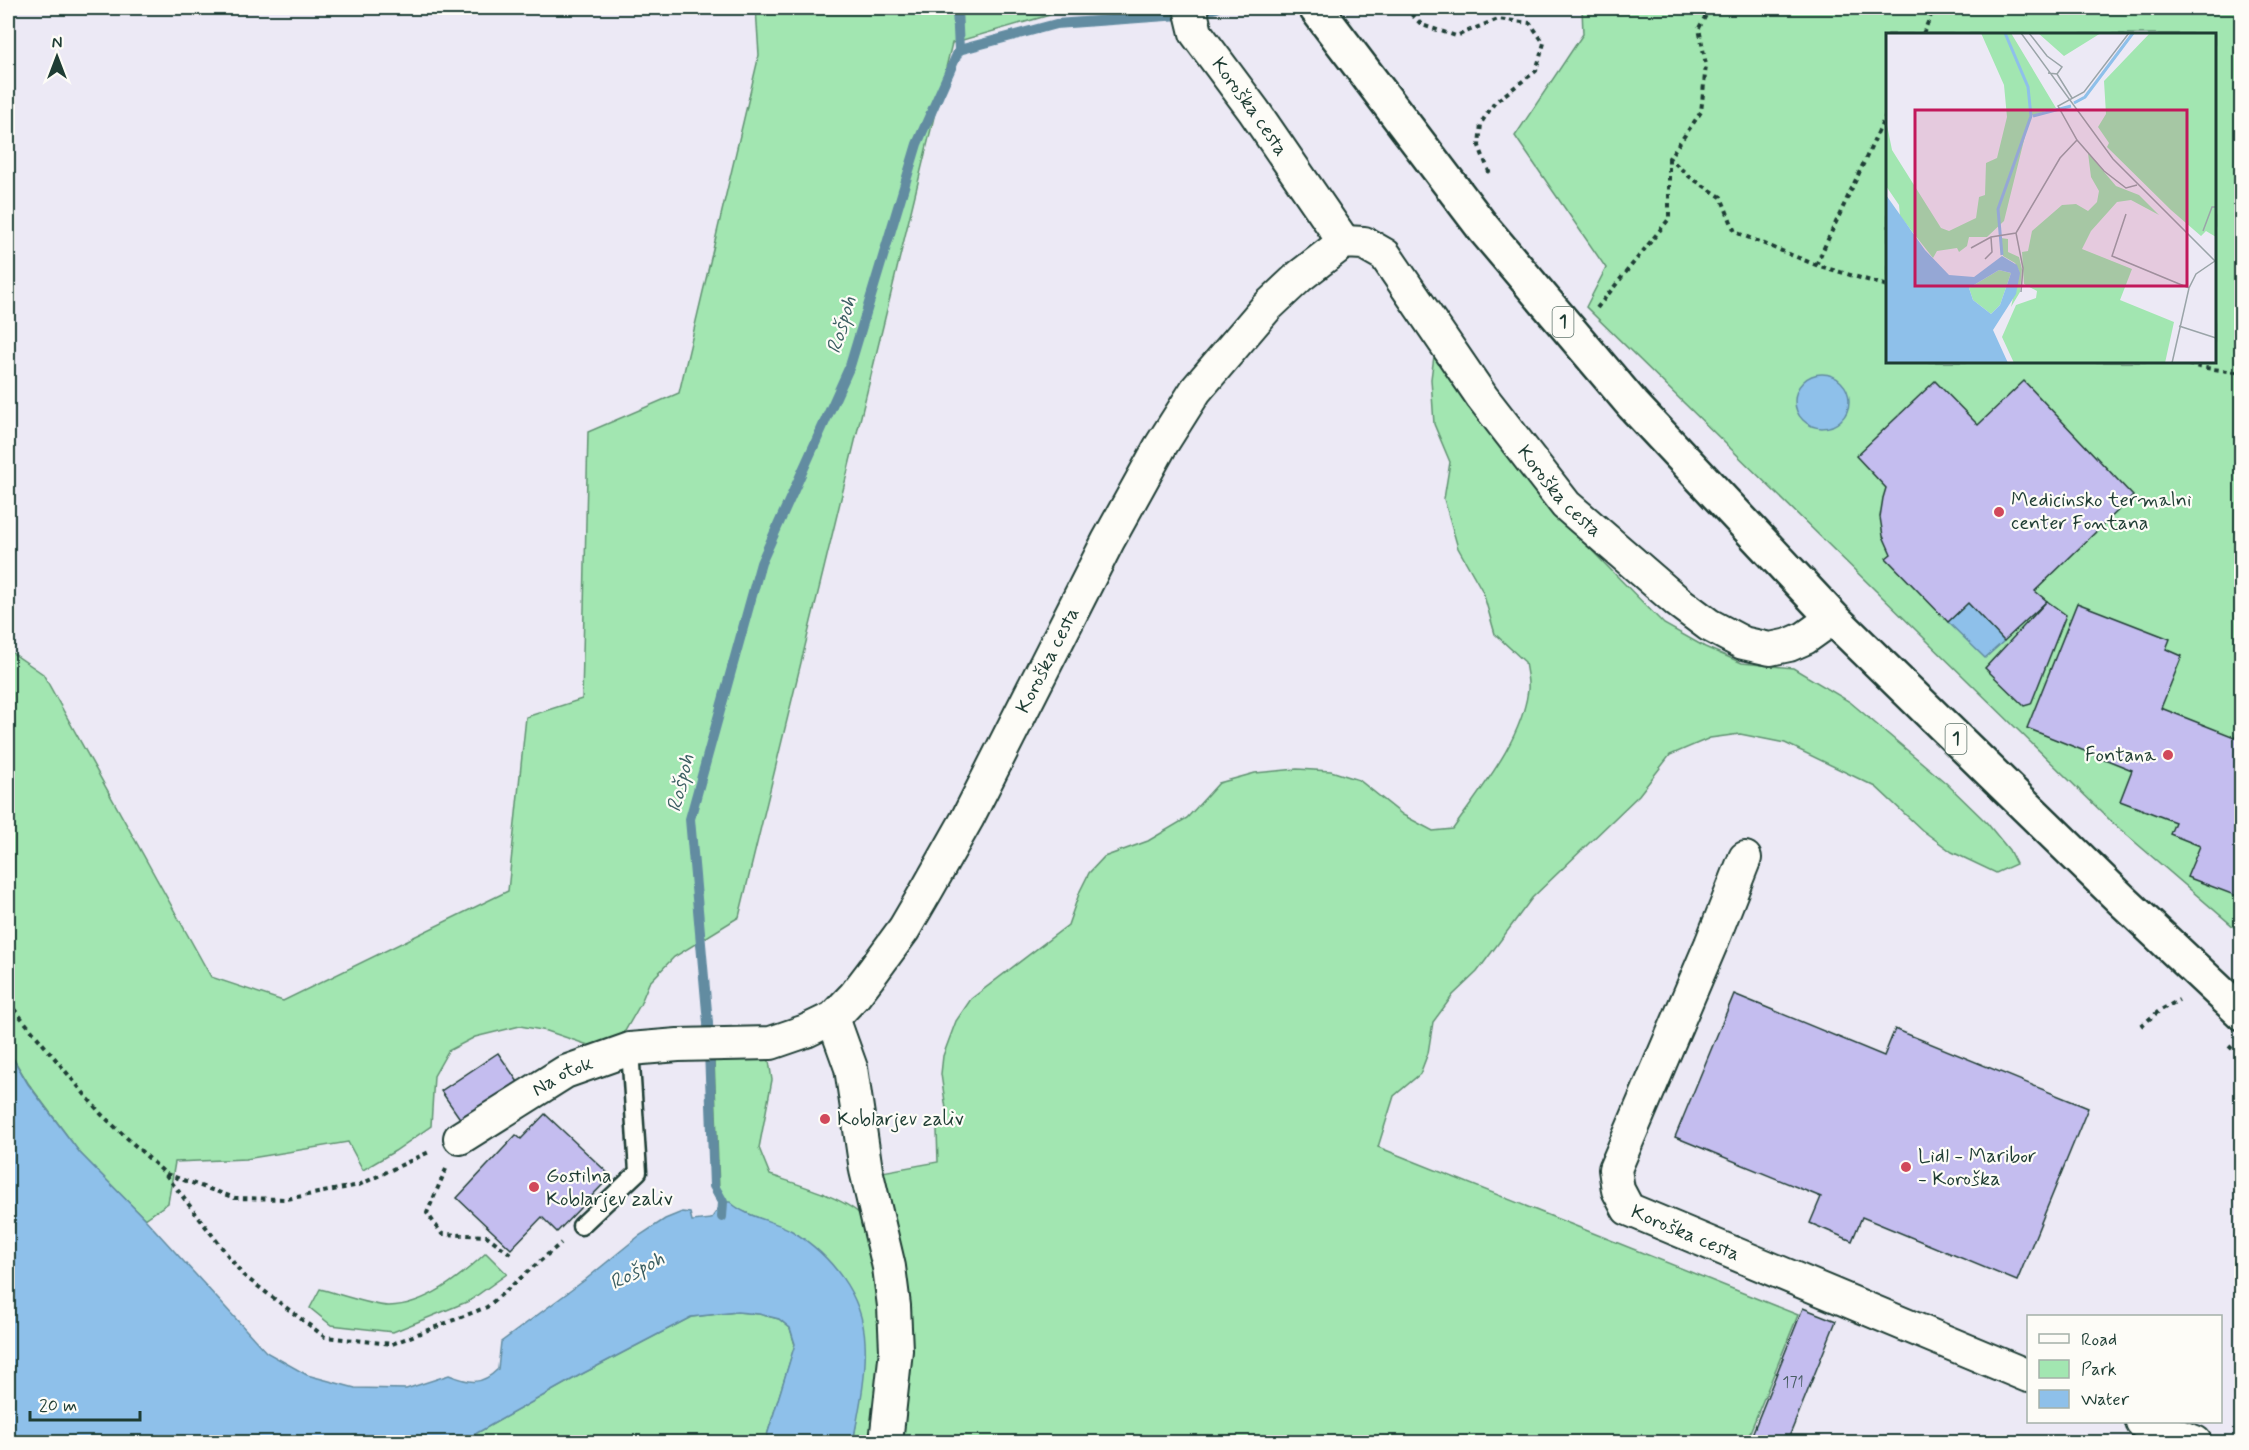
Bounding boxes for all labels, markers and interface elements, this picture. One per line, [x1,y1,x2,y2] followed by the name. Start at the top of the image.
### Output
[27,27,87,87] north arrow
[52,33,62,54] text: N
[1886,33,2216,363] inset map
[1205,52,1295,161] street label: Koroška cesta
[820,293,864,357] water label: Rošpoh
[1552,307,1574,337] road number: 1
[1511,440,1608,543] street label: Koroška cesta
[2011,487,2191,537] place label: Medicinsko termalni center Fontana
[1992,505,2006,519] marker: Medicinsko termalni center Fontana
[1009,603,1086,718] street label: Koroška cesta
[1946,724,1966,754] road number: 1
[2085,742,2157,769] place label: Fontana
[2161,748,2175,762] marker: Fontana
[660,751,702,815] water label: Rošpoh
[527,1050,597,1103] street label: Na otok
[837,1106,964,1133] place label: Koblarjev zaliv
[818,1112,832,1126] marker: Koblarjev zaliv
[1918,1143,2036,1193] place label: Lidl - Maribor - Koroška
[1899,1160,1913,1174] marker: Lidl - Maribor - Koroška
[546,1163,673,1213] place label: Gostilna Koblarjev zaliv
[527,1180,541,1194] marker: Gostilna Koblarjev zaliv
[1627,1198,1744,1268] street label: Koroška cesta
[605,1245,669,1297] water label: Rošpoh
[2027,1315,2222,1423] legend
[2081,1328,2117,1352] text: Road
[2081,1358,2117,1382] text: Park
[1782,1372,1804,1393] house number: 171
[30,1384,140,1422] scale bar
[2081,1388,2130,1412] text: Water
[39,1394,77,1418] text: 20 m

